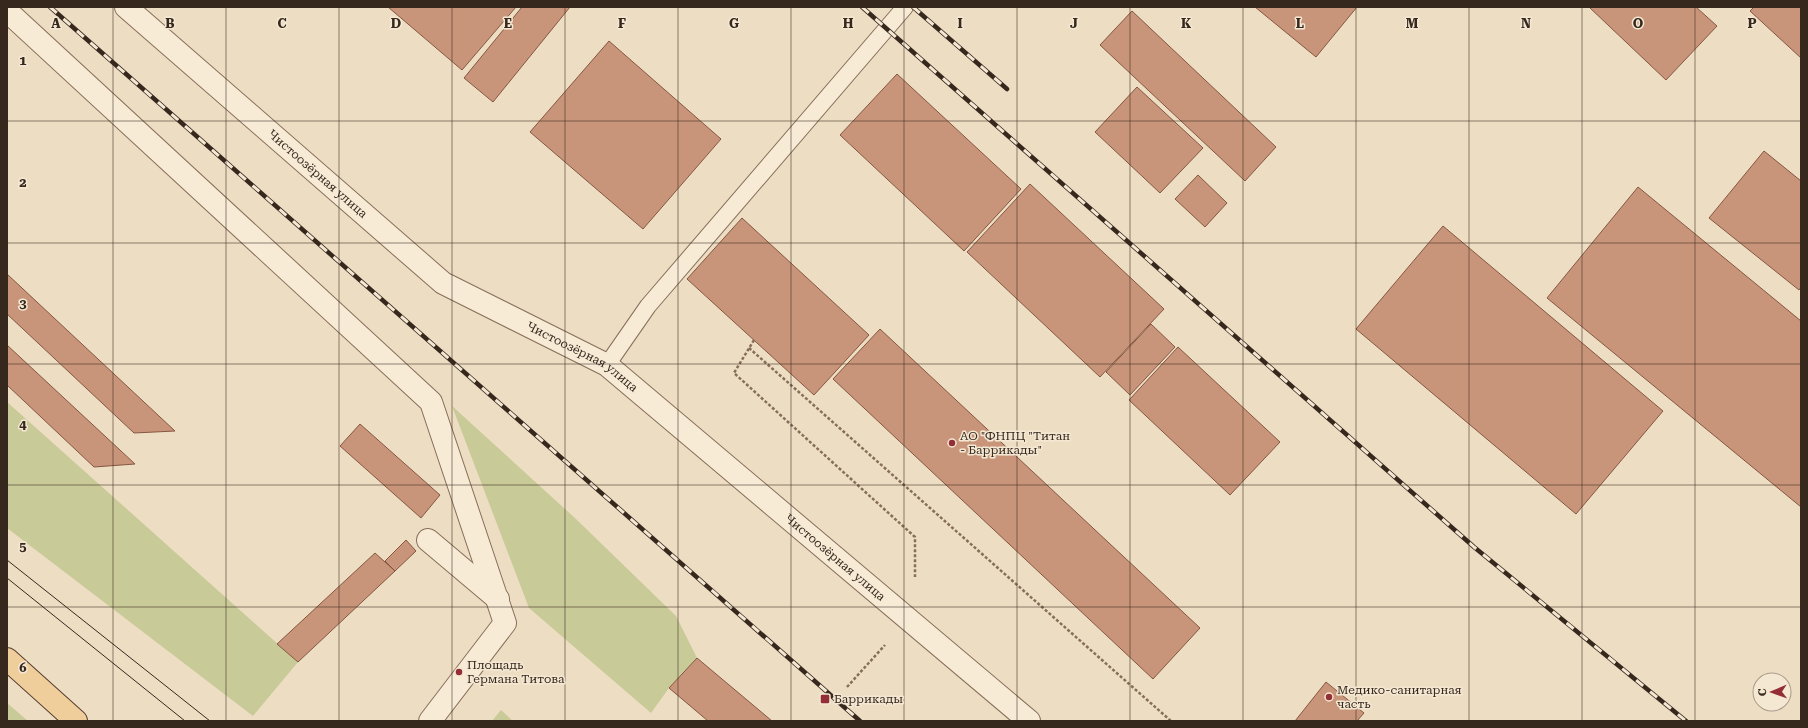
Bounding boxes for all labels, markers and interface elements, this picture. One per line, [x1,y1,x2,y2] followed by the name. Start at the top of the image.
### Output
[51,16,61,31] text: A
[165,16,175,31] text: B
[277,16,287,31] text: C
[391,16,401,31] text: D
[504,16,512,31] text: E
[618,16,626,31] text: F
[729,16,739,31] text: G
[843,16,854,31] text: H
[957,16,963,31] text: I
[1070,16,1078,31] text: J
[1181,16,1192,31] text: K
[1296,16,1304,31] text: L
[1406,16,1419,31] text: M
[1521,16,1531,31] text: N
[1633,16,1644,31] text: O
[1748,16,1757,31] text: P
[19,53,27,68] text: 1
[265,127,370,221] street label: Чистоозёрная улица
[19,175,27,190] text: 2
[19,296,27,311] text: 3
[524,319,641,395] street label: Чистоозёрная улица
[19,417,27,432] text: 4
[960,429,1070,457] place label: АО "ФНПЦ "Титан - Баррикады"
[947,438,957,448] marker: АО "ФНПЦ "Титан - Баррикады"
[782,511,888,604] street label: Чистоозёрная улица
[19,539,27,554] text: 5
[467,658,565,686] place label: Площадь Германа Титова
[19,660,27,675] text: 6
[454,667,464,677] marker: Площадь Германа Титова
[1752,672,1792,712] north arrow
[1337,683,1462,711] place label: Медико-санитарная часть
[1756,688,1769,696] text: С
[834,692,903,706] place label: Баррикады
[1324,692,1334,702] marker: Медико-санитарная часть
[819,693,831,705] marker: Баррикады

